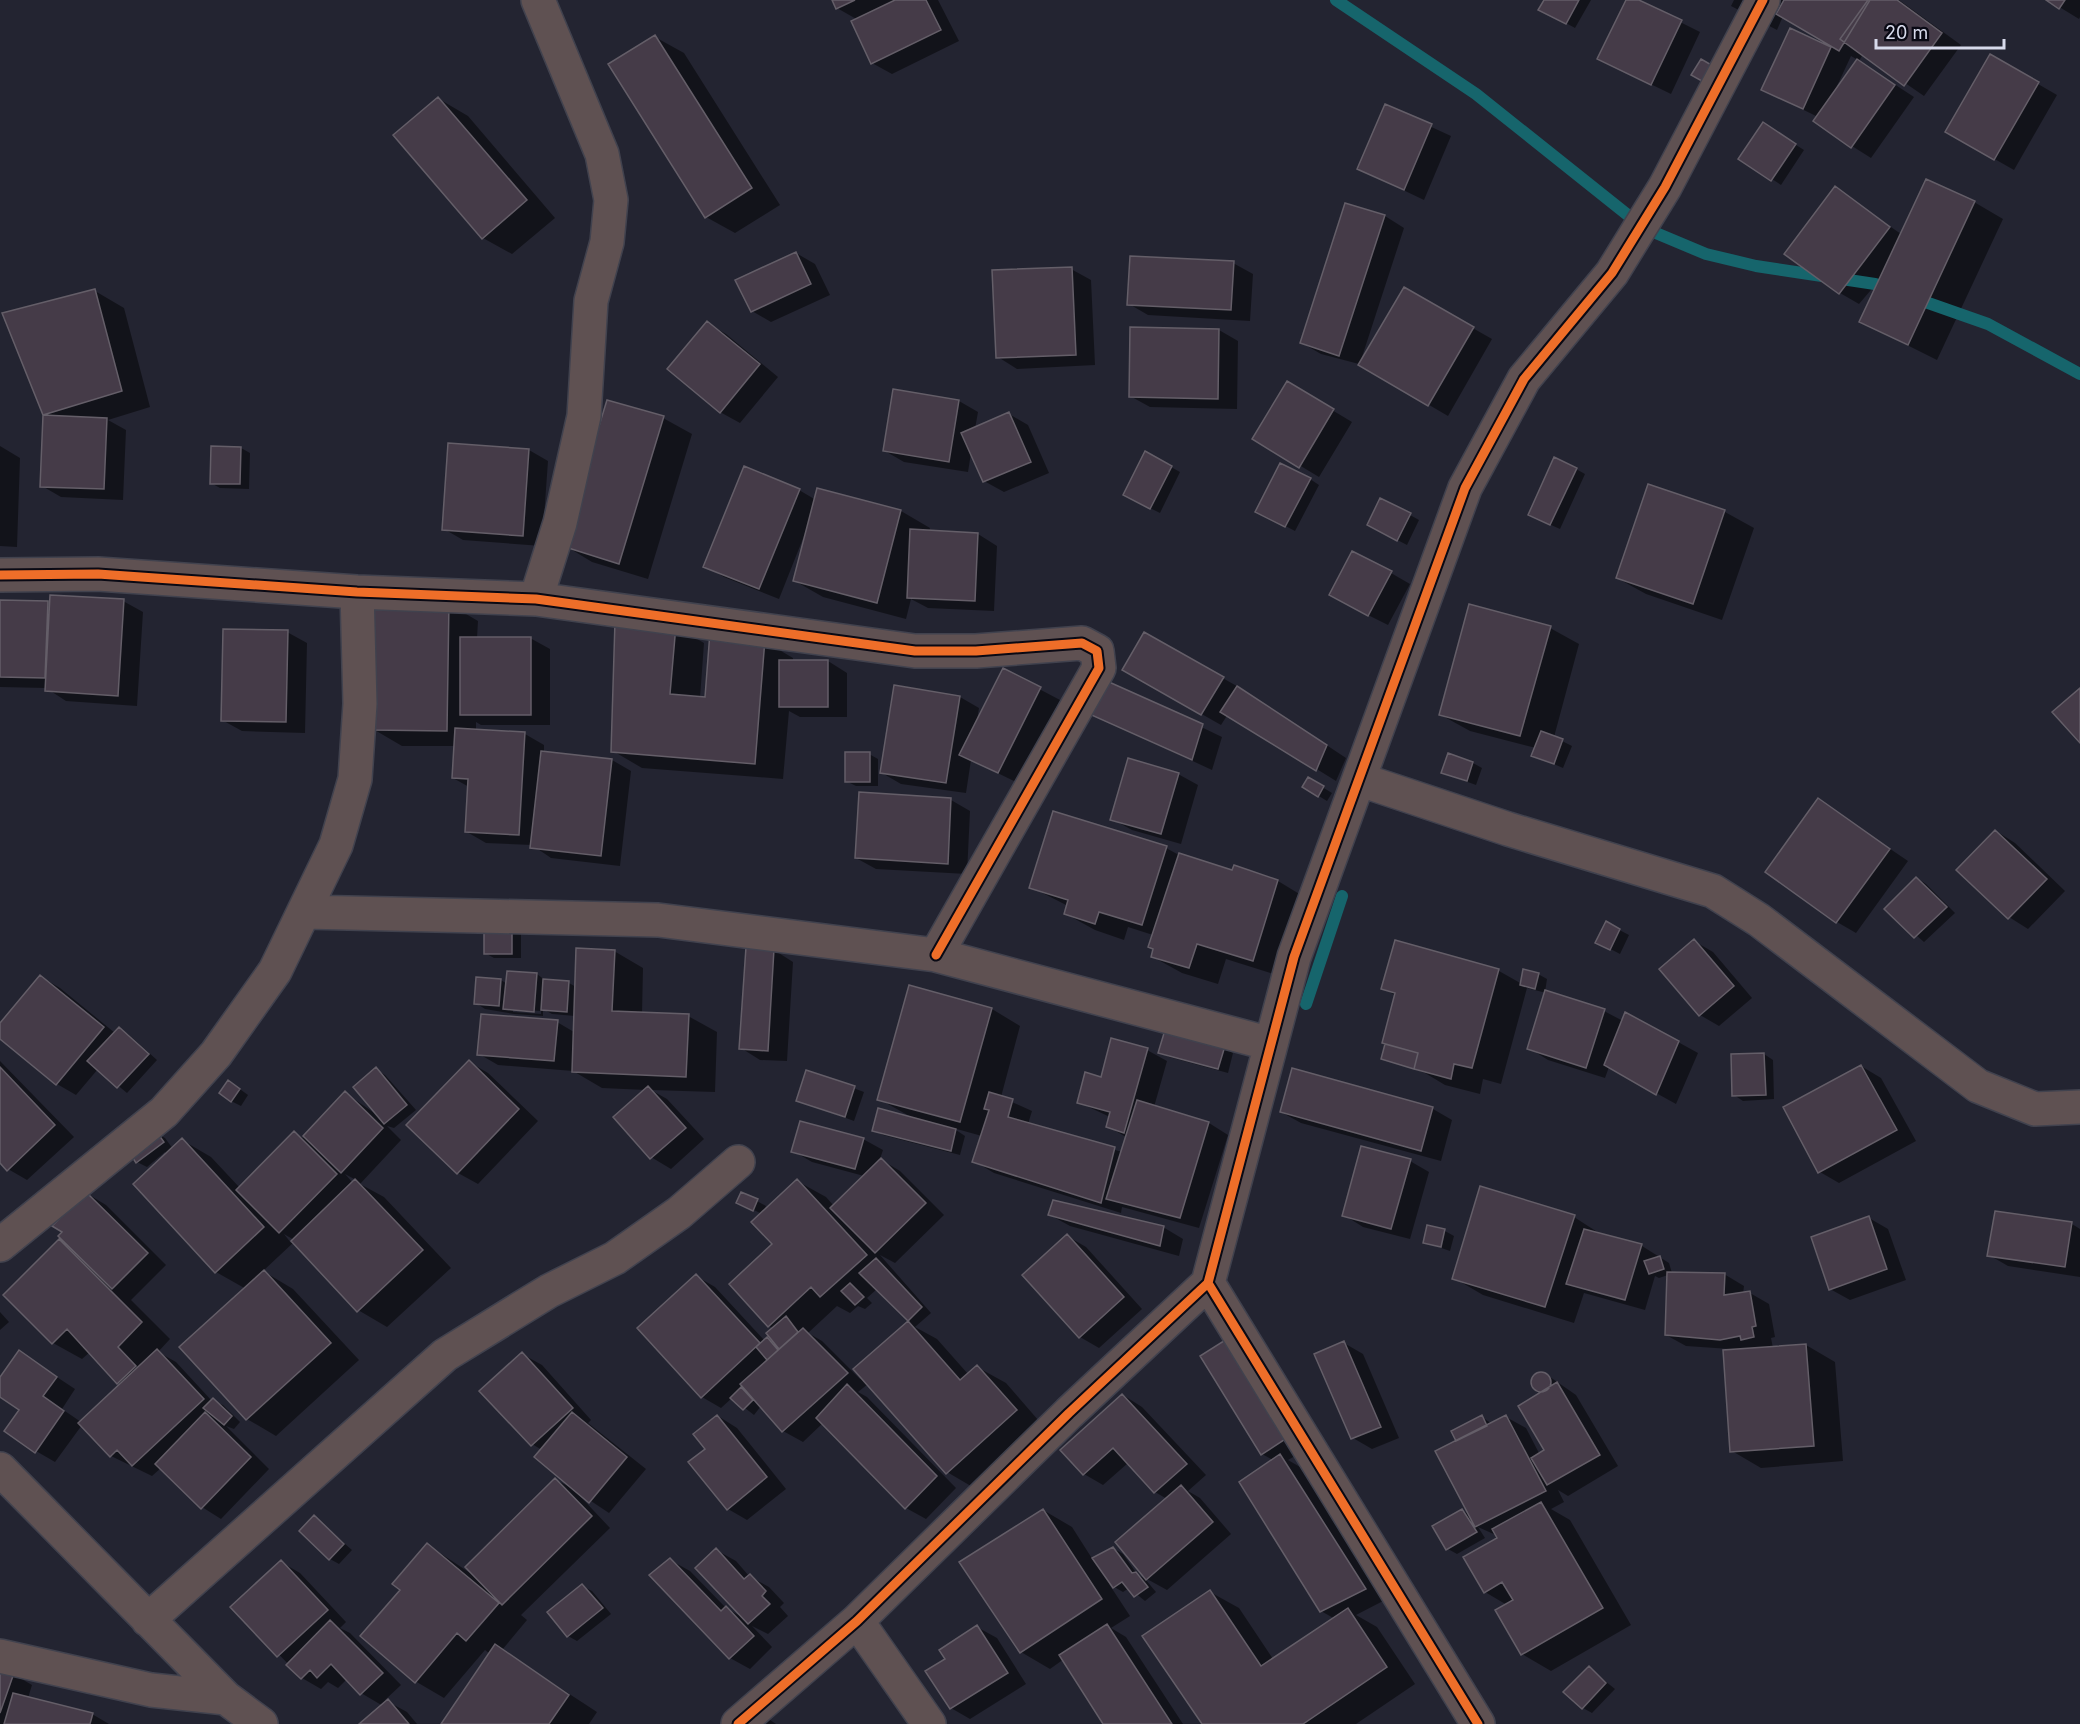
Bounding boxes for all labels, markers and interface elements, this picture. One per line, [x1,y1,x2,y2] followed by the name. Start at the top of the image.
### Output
[1876,12,2004,50] scale bar
[1885,22,1928,43] text: 20 m

